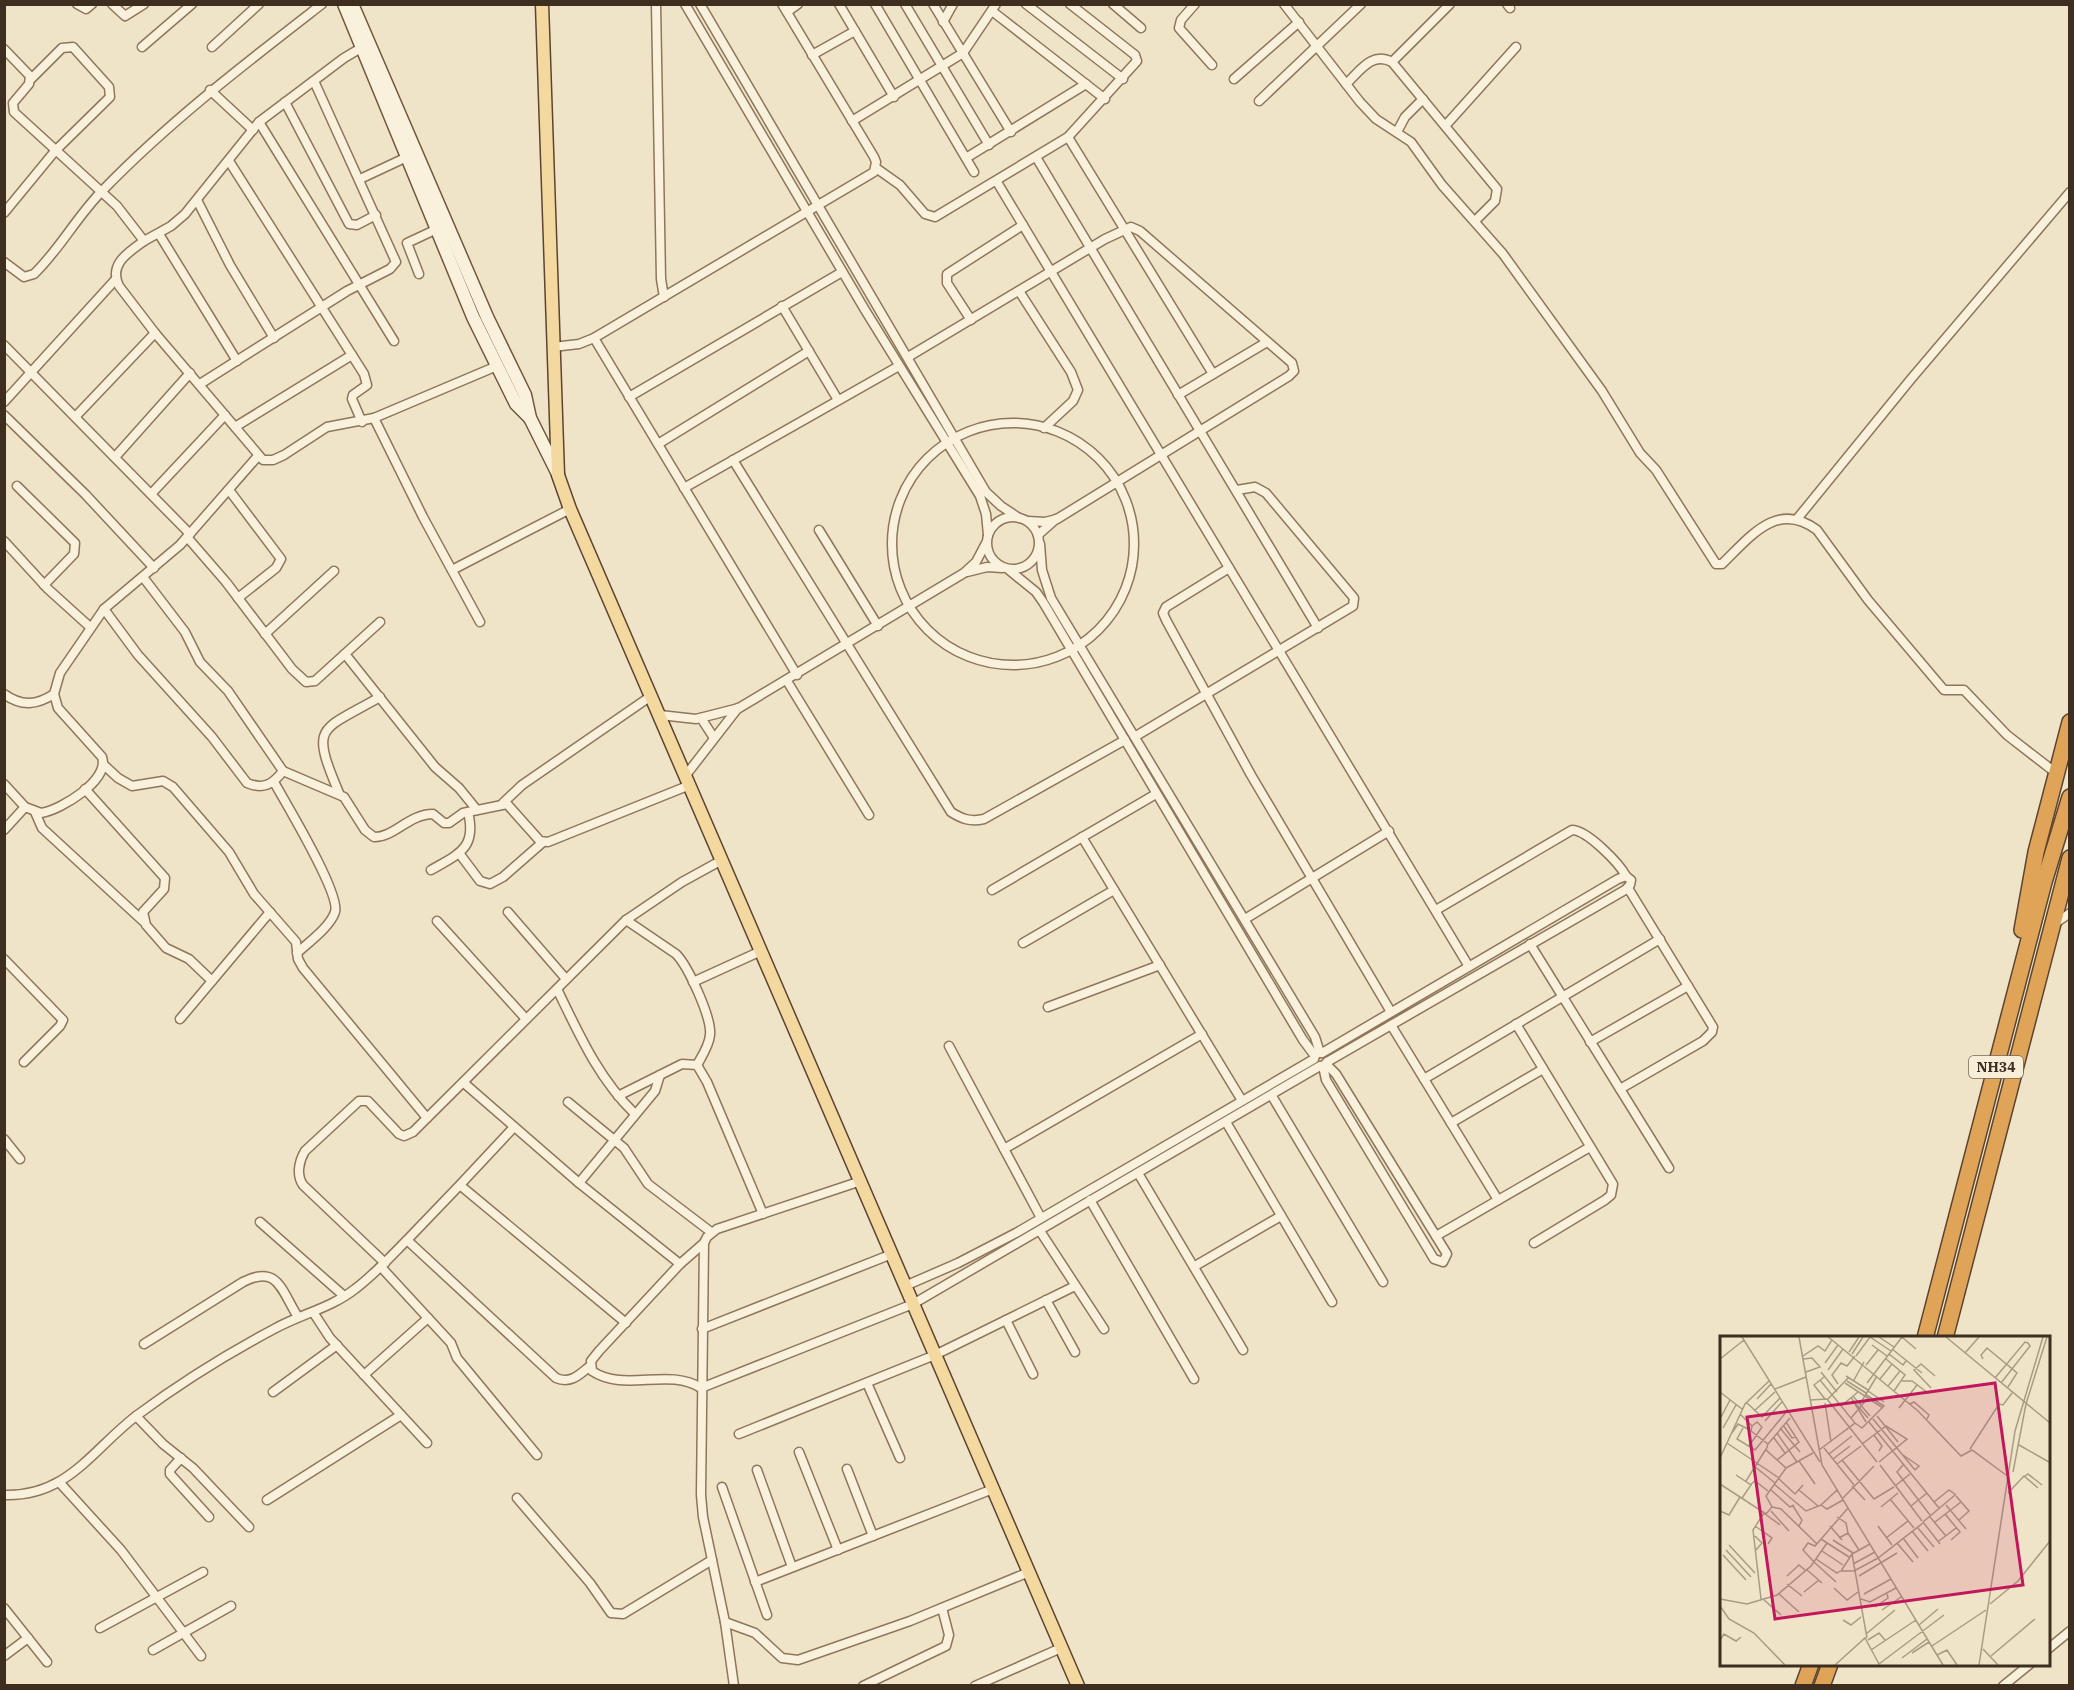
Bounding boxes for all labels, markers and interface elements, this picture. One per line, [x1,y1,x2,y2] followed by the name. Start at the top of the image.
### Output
[1969,1056,2023,1078] road number: NH34
[1720,1336,2050,1666] inset map

